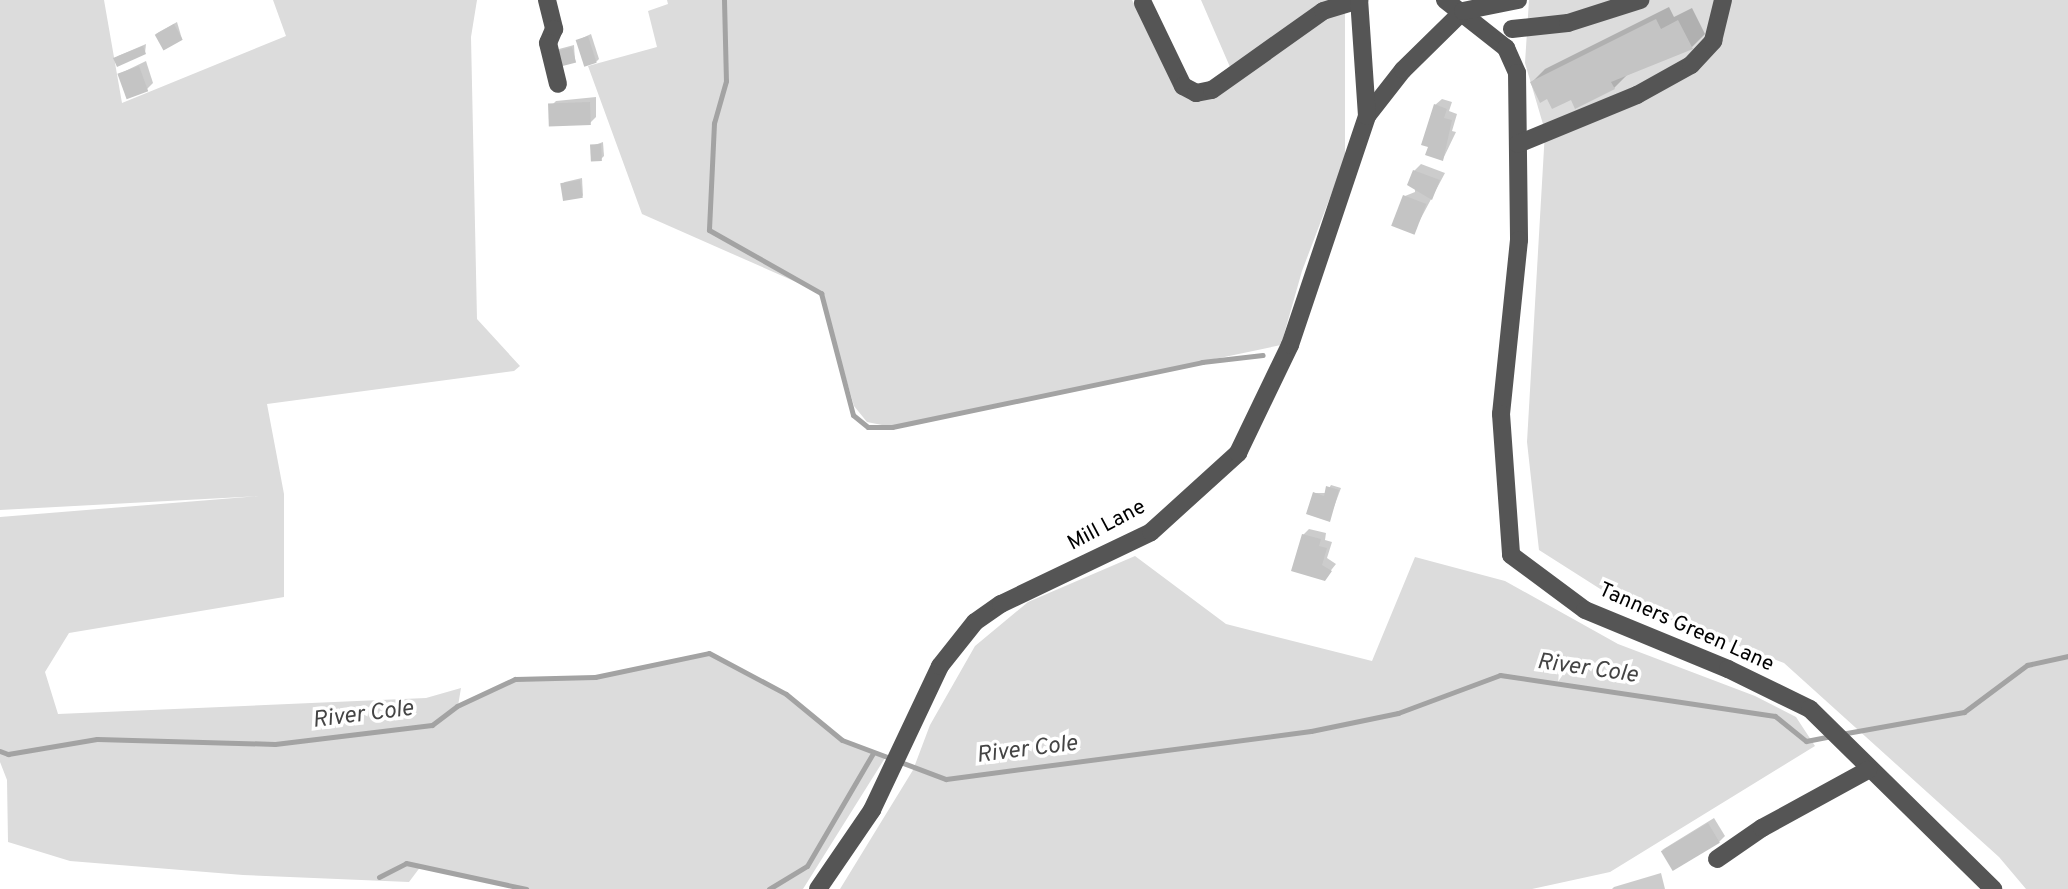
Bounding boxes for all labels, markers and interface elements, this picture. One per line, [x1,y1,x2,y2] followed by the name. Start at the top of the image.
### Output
[1064,495,1150,557] street label: Mill Lane
[1594,578,1778,678] street label: Tanners Green Lane
[1535,649,1639,691] water label: River Cole
[311,696,415,736] water label: River Cole
[975,731,1079,771] water label: River Cole

